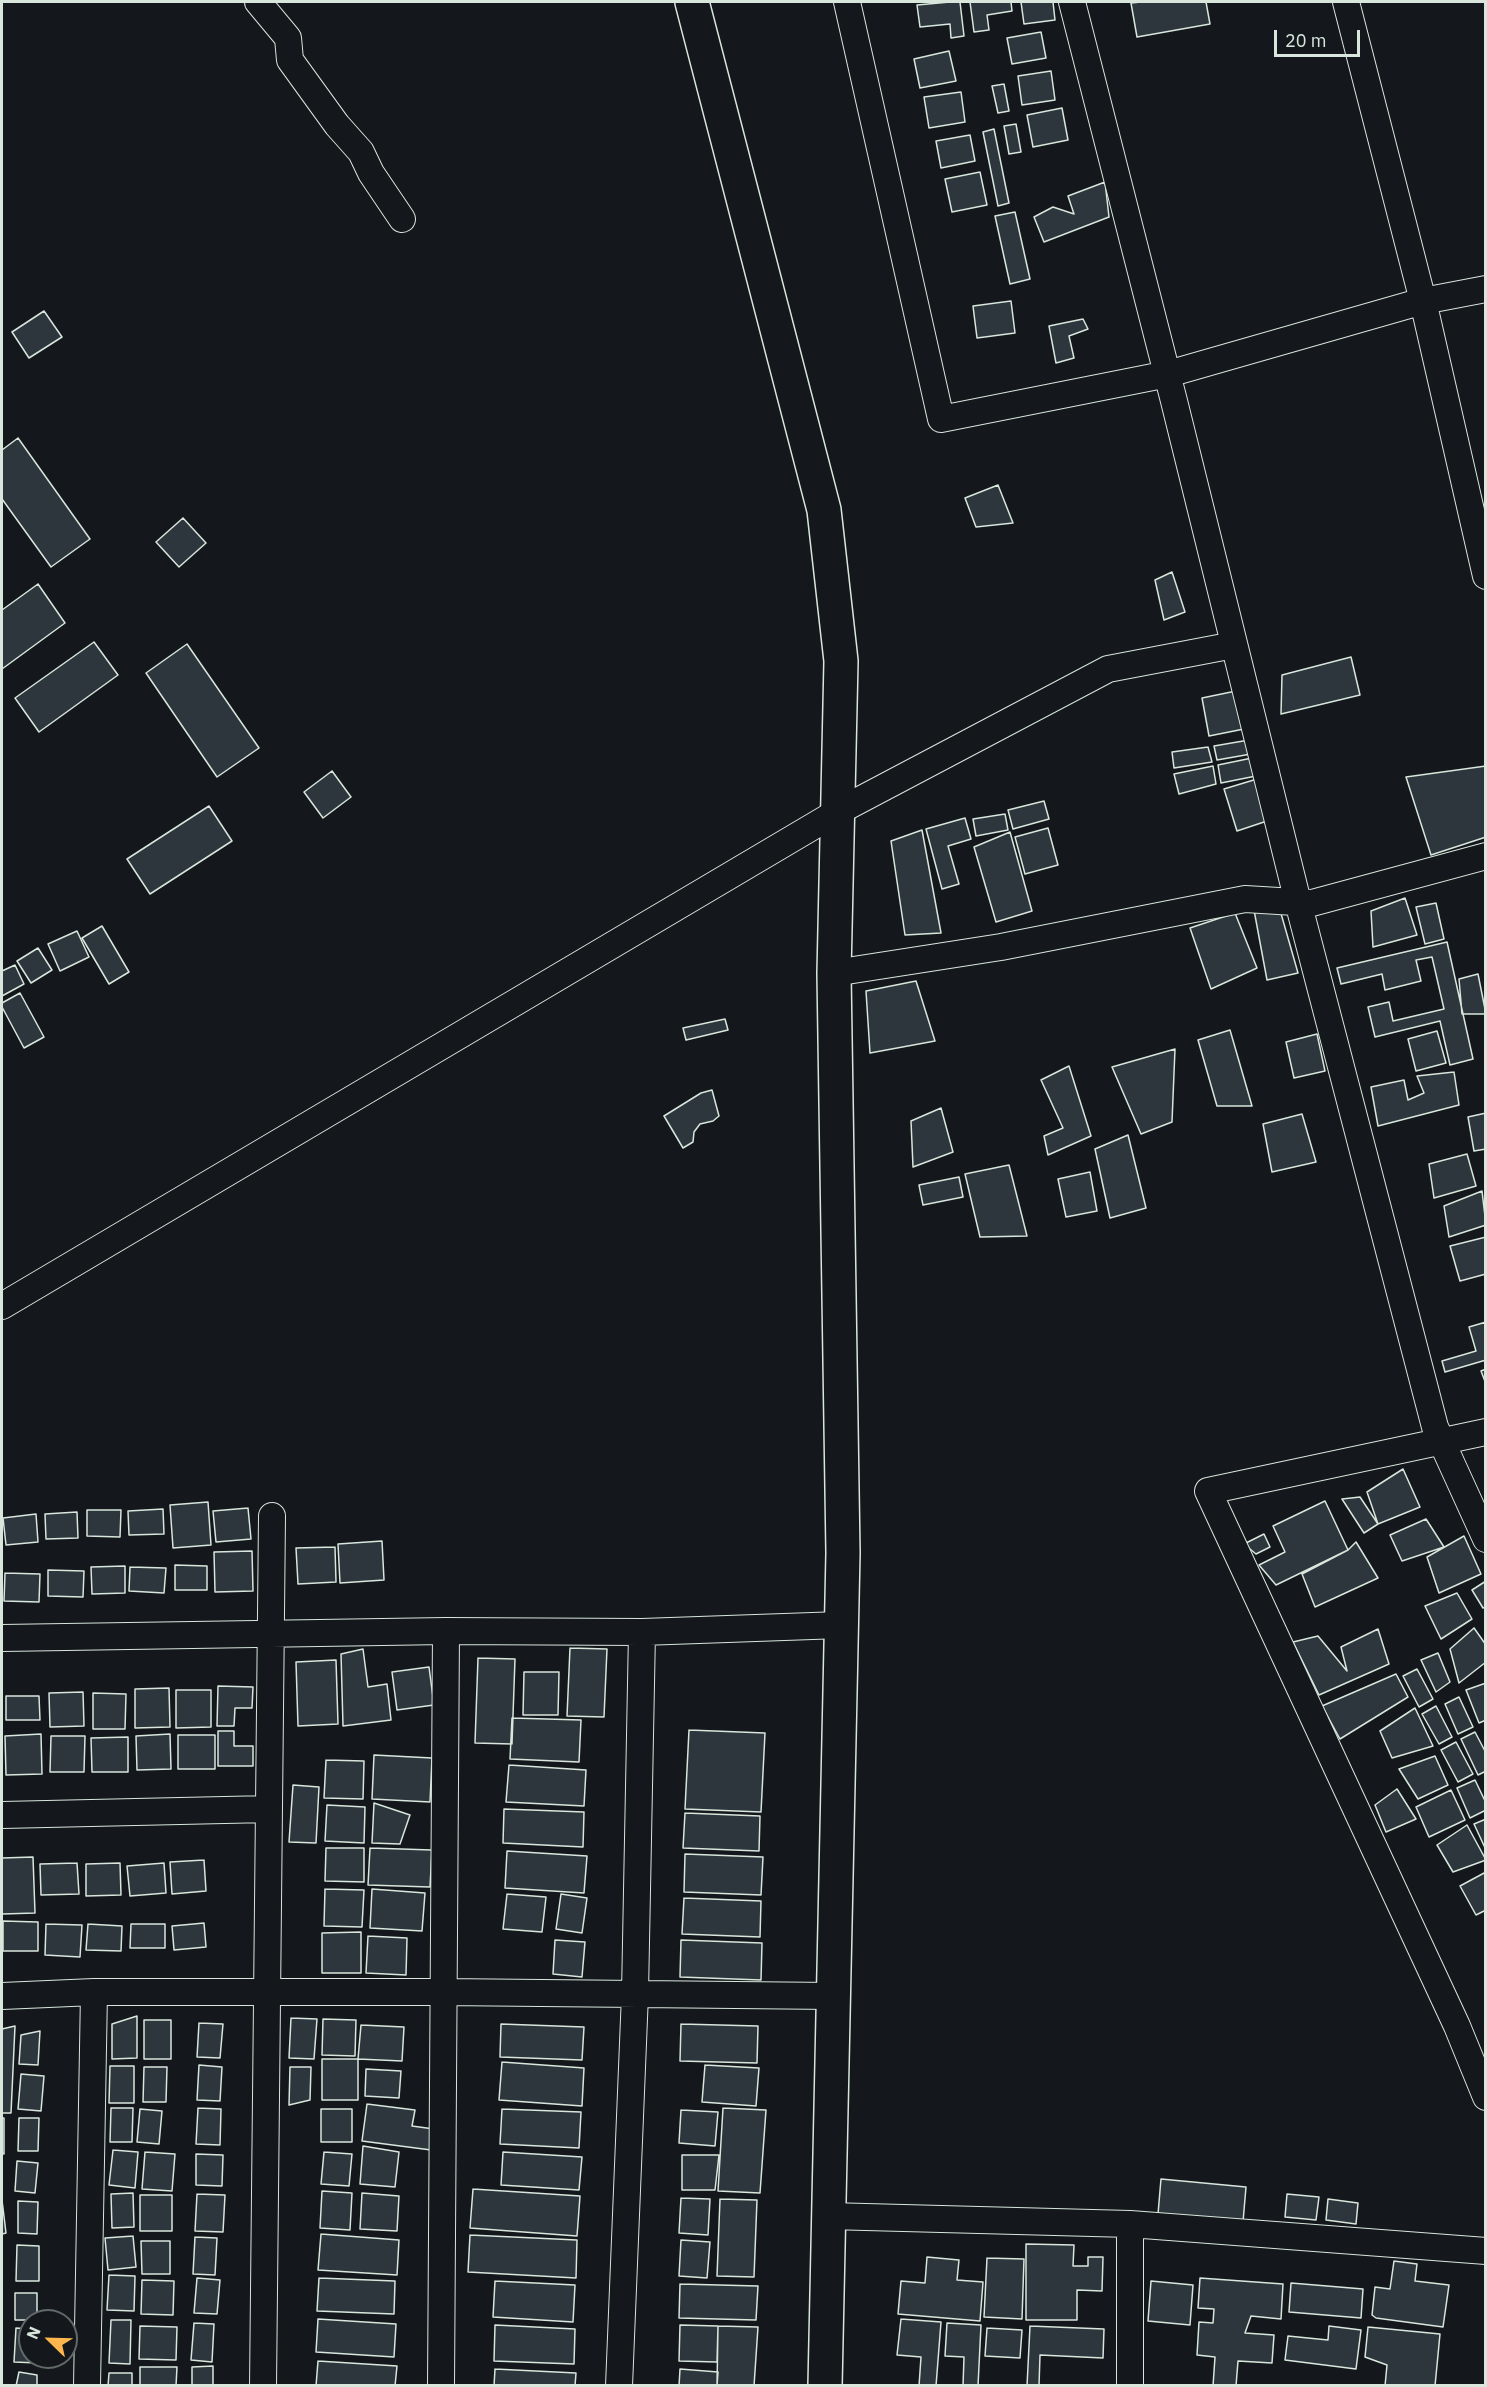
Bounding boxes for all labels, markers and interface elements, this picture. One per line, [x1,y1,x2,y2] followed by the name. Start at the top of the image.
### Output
[1277,18,1362,56] scale bar
[1285,29,1327,52] text: 20 m
[18,2309,78,2369] north arrow
[22,2324,45,2342] text: N

